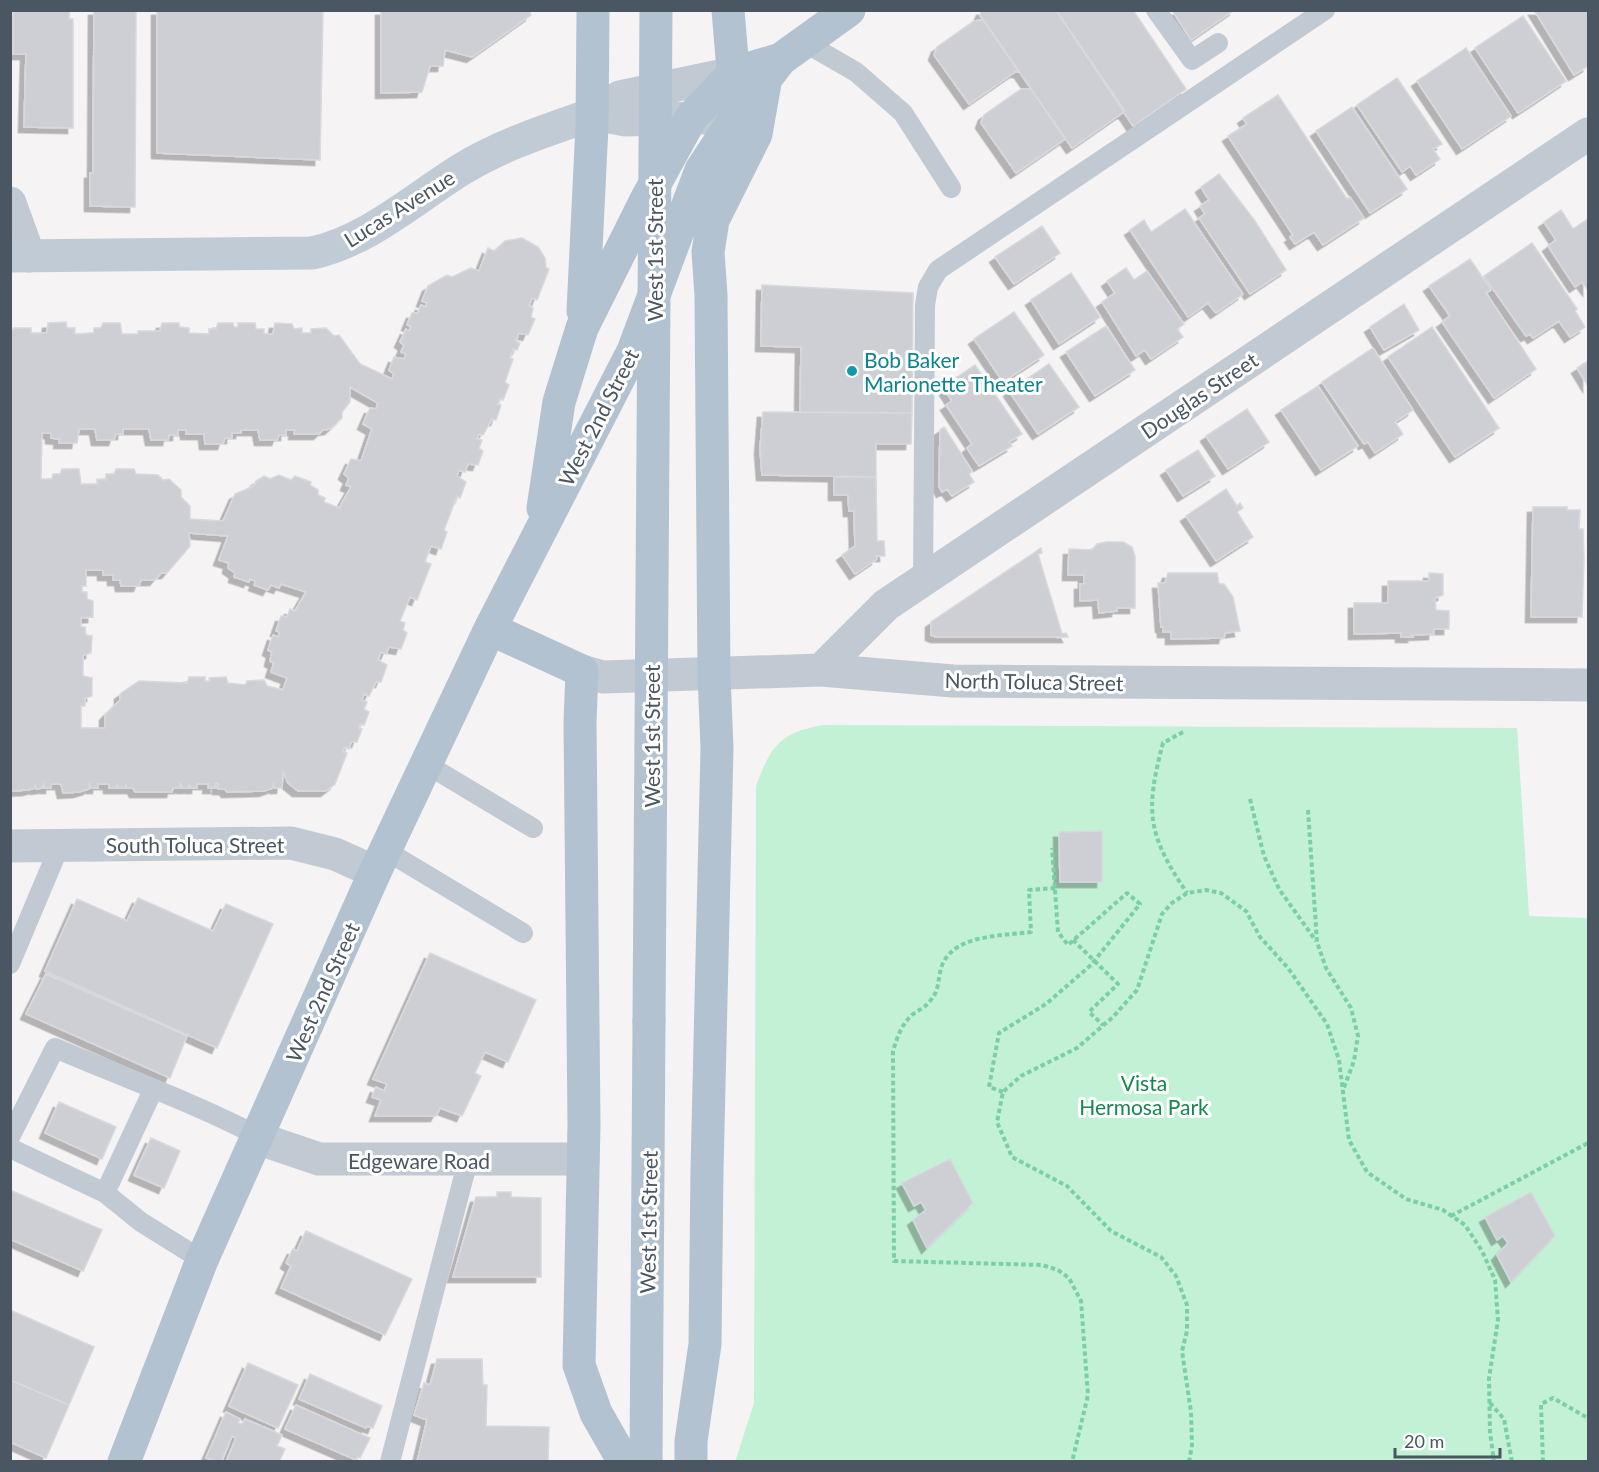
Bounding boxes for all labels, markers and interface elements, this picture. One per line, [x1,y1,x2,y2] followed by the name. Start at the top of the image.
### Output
[339,164,459,252] street label: Lucas Avenue
[642,178,667,322] street label: West 1st Street
[553,344,643,489] street label: West 2nd Street
[1136,346,1263,443] street label: Douglas Street
[864,347,1043,396] place label: Bob Baker Marionette Theater
[845,364,859,378] marker: Bob Baker Marionette Theater
[639,664,664,808] street label: West 1st Street
[944,667,1124,695] street label: North Toluca Street
[106,832,285,857] street label: South Toluca Street
[280,918,364,1066] street label: West 2nd Street
[1079,1070,1209,1119] park label: Vista Hermosa Park
[348,1148,490,1173] street label: Edgeware Road
[634,1150,662,1294] street label: West 1st Street
[1395,1421,1500,1459] scale bar
[1404,1430,1444,1452] text: 20 m

